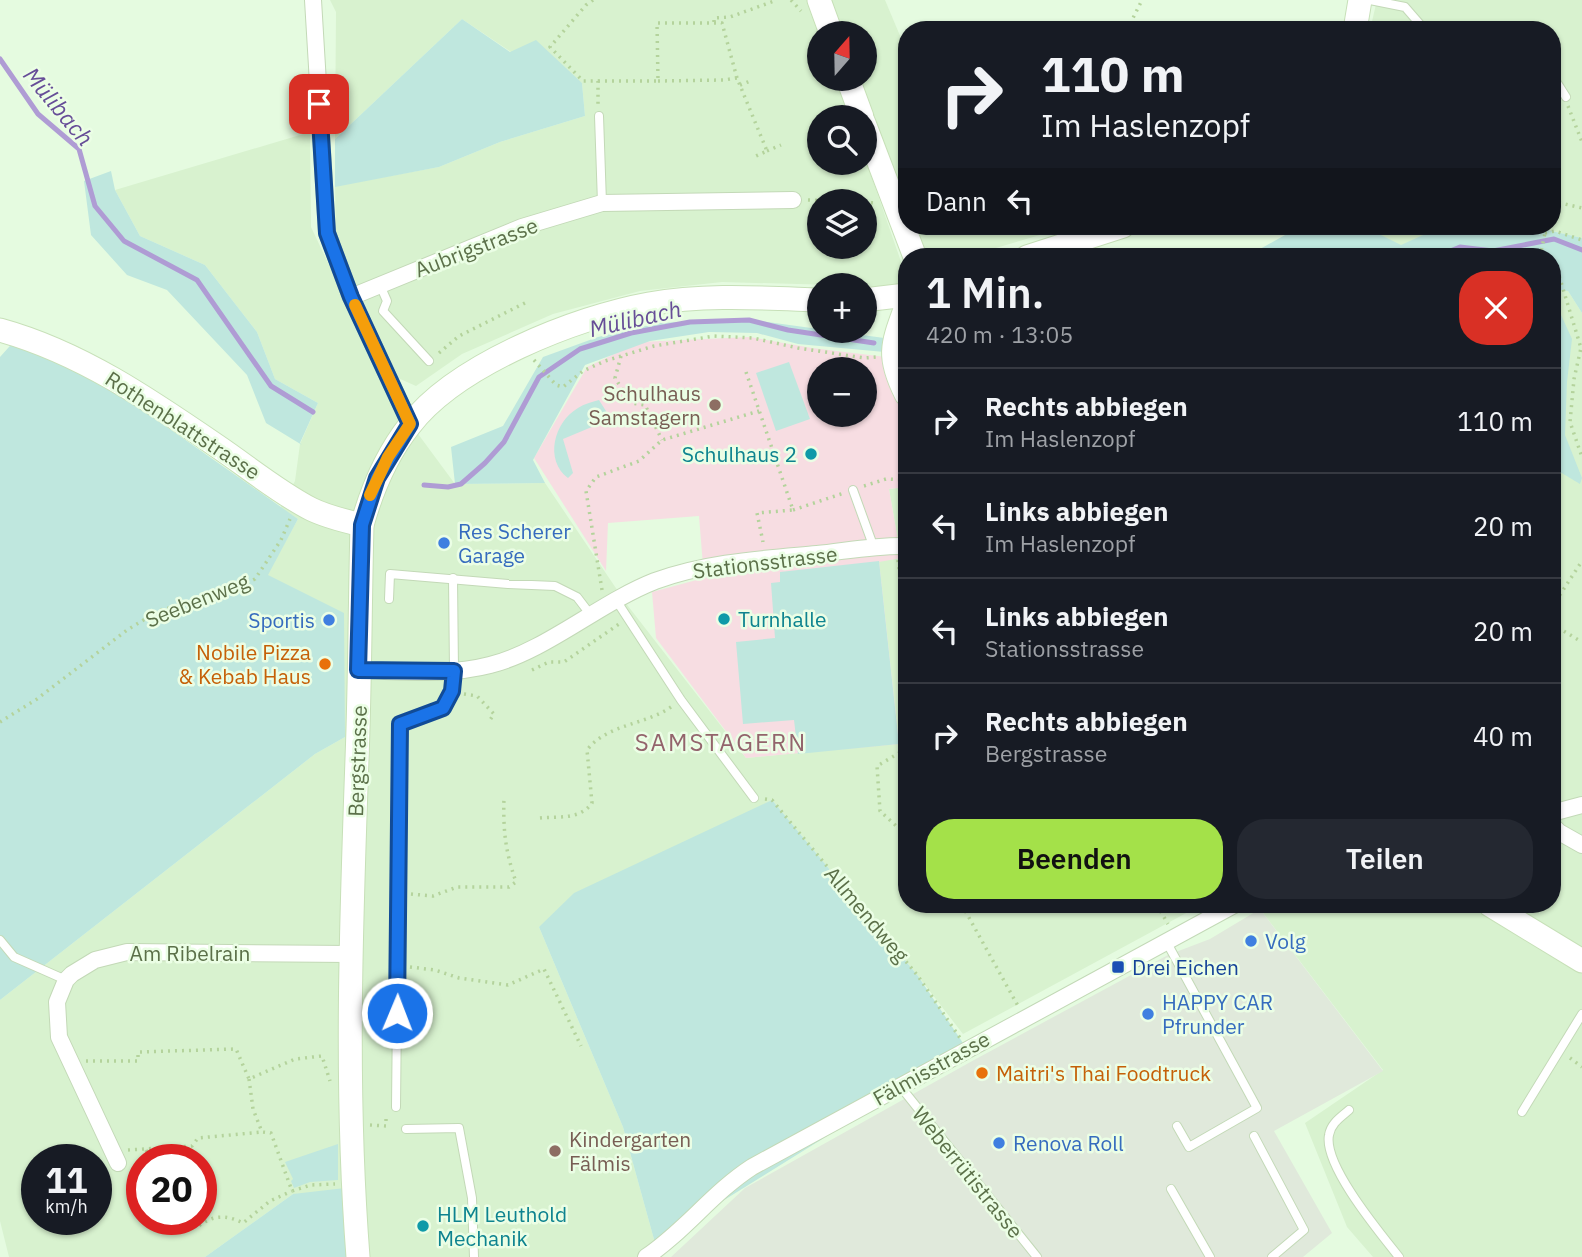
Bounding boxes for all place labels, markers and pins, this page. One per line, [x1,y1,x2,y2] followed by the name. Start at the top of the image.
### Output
[289,74,349,134] pin
[588,379,701,431] place label: Schulhaus Samstagern
[707,397,723,413] marker: Schulhaus Samstagern
[682,440,797,468] place label: Schulhaus 2
[803,446,819,462] marker: Schulhaus 2
[458,517,571,569] place label: Res Scherer Garage
[436,535,452,551] marker: Res Scherer Garage
[738,605,827,633] place label: Turnhalle
[248,606,315,634] place label: Sportis
[716,611,732,627] marker: Turnhalle
[321,612,337,628] marker: Sportis
[178,638,311,690] place label: Nobile Pizza & Kebab Haus
[317,656,333,672] marker: Nobile Pizza & Kebab Haus
[1265,927,1306,955] place label: Volg
[1243,933,1259,949] marker: Volg
[1132,953,1239,981] place label: Drei Eichen
[1110,959,1126,975] marker: Drei Eichen
[1162,988,1273,1040] place label: HAPPY CAR Pfrunder
[1140,1006,1156,1022] marker: HAPPY CAR Pfrunder
[996,1059,1211,1087] place label: Maitri's Thai Foodtruck
[974,1065,990,1081] marker: Maitri's Thai Foodtruck
[569,1125,691,1177] place label: Kindergarten Fälmis
[1013,1129,1124,1157] place label: Renova Roll
[991,1135,1007,1151] marker: Renova Roll
[547,1143,563,1159] marker: Kindergarten Fälmis
[437,1200,567,1252] place label: HLM Leuthold Mechanik
[415,1218,431,1234] marker: HLM Leuthold Mechanik

